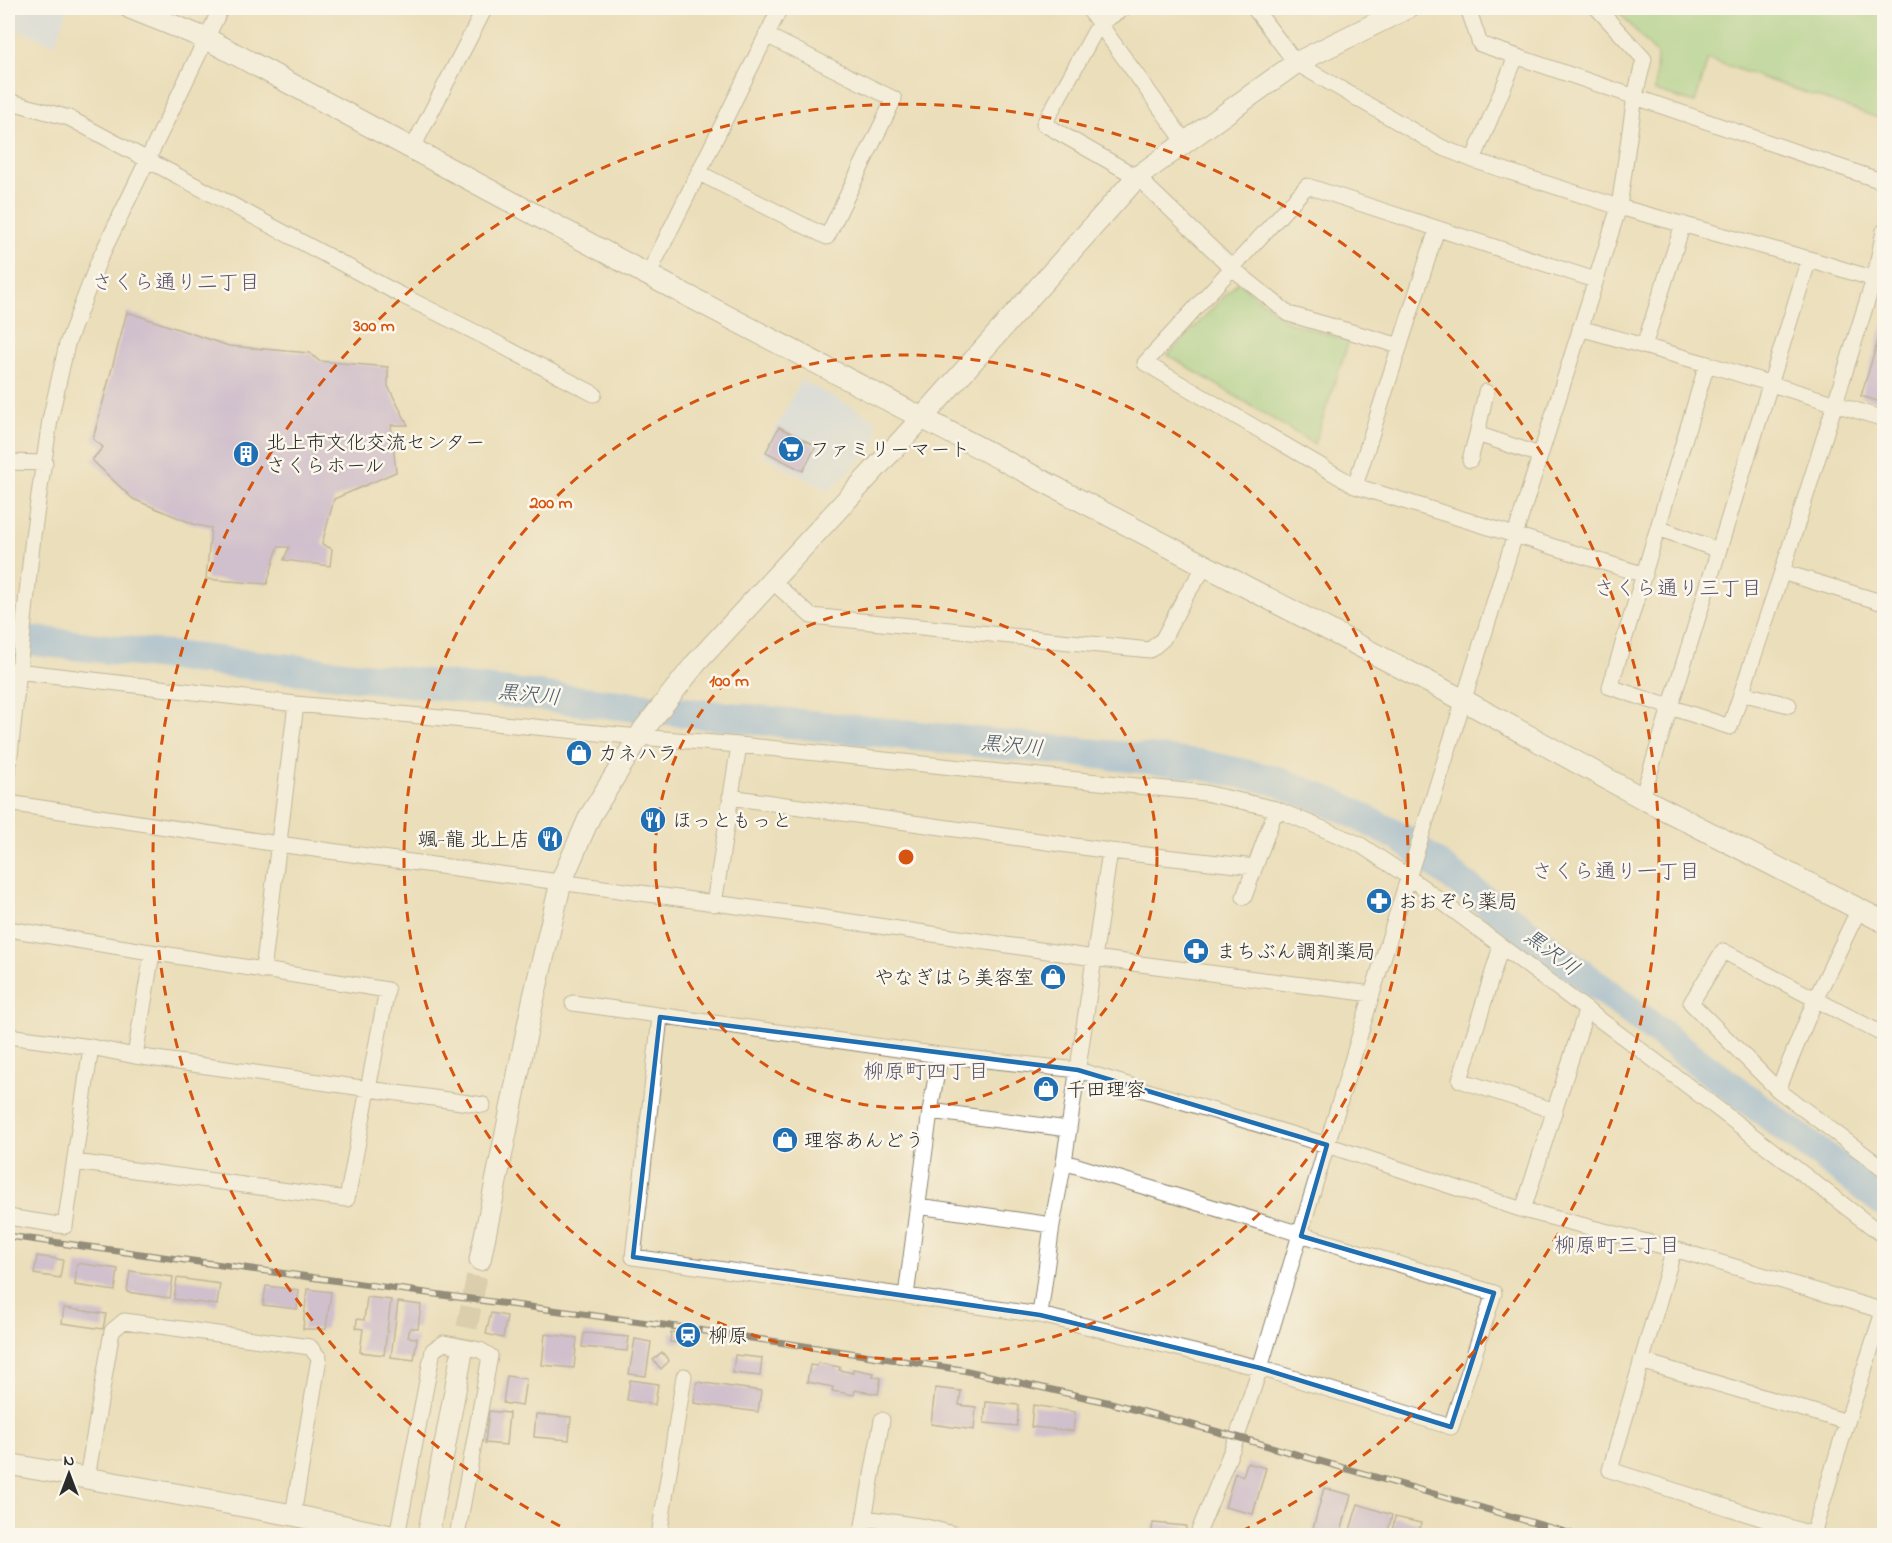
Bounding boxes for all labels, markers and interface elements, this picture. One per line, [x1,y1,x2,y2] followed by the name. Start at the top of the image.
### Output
[92,269,260,299] district label: さくら通り二丁目
[352,314,395,340] text: 300 m
[266,430,485,482] place label: 北上市文化交流センター さくらホール
[776,434,806,464] supermarket icon: ファミリーマート
[810,437,970,466] place label: ファミリーマート
[231,439,261,469] building icon: 北上市文化交流センター さくらホール
[529,491,573,517] text: 200 m
[1594,575,1762,605] district label: さくら通り三丁目
[709,669,749,695] text: 100 m
[496,678,562,714] water label: 黒沢川
[979,729,1045,765] water label: 黒沢川
[564,738,594,768] shop icon: カネハラ
[598,741,678,770] place label: カネハラ
[638,805,668,835] restaurant icon: ほっともっと
[672,808,792,837] place label: ほっともっと
[535,824,565,854] restaurant icon: 颯-龍 北上店
[418,827,530,856] place label: 颯-龍 北上店
[896,847,916,867] centre of rings
[1532,858,1700,888] district label: さくら通り一丁目
[1364,886,1394,916] pharmacy icon: おおぞら薬局
[1398,889,1518,918] place label: おおぞら薬局
[1517,923,1585,985] water label: 黒沢川
[1181,936,1211,966] pharmacy icon: まちぶん調剤薬局
[1216,939,1376,968] place label: まちぶん調剤薬局
[1038,962,1068,992] shop icon: やなぎはら美容室
[874,965,1034,994] place label: やなぎはら美容室
[863,1058,989,1088] district label: 柳原町四丁目
[1031,1074,1061,1104] shop icon: 千田理容
[1066,1077,1146,1106] place label: 千田理容
[770,1125,800,1155] shop icon: 理容あんどう
[804,1128,924,1157] place label: 理容あんどう
[1554,1232,1680,1262] district label: 柳原町三丁目
[673,1320,703,1350] station icon: 柳原
[708,1323,748,1352] place label: 柳原
[39,1444,99,1504] north arrow
[64,1449,75,1473] text: N

